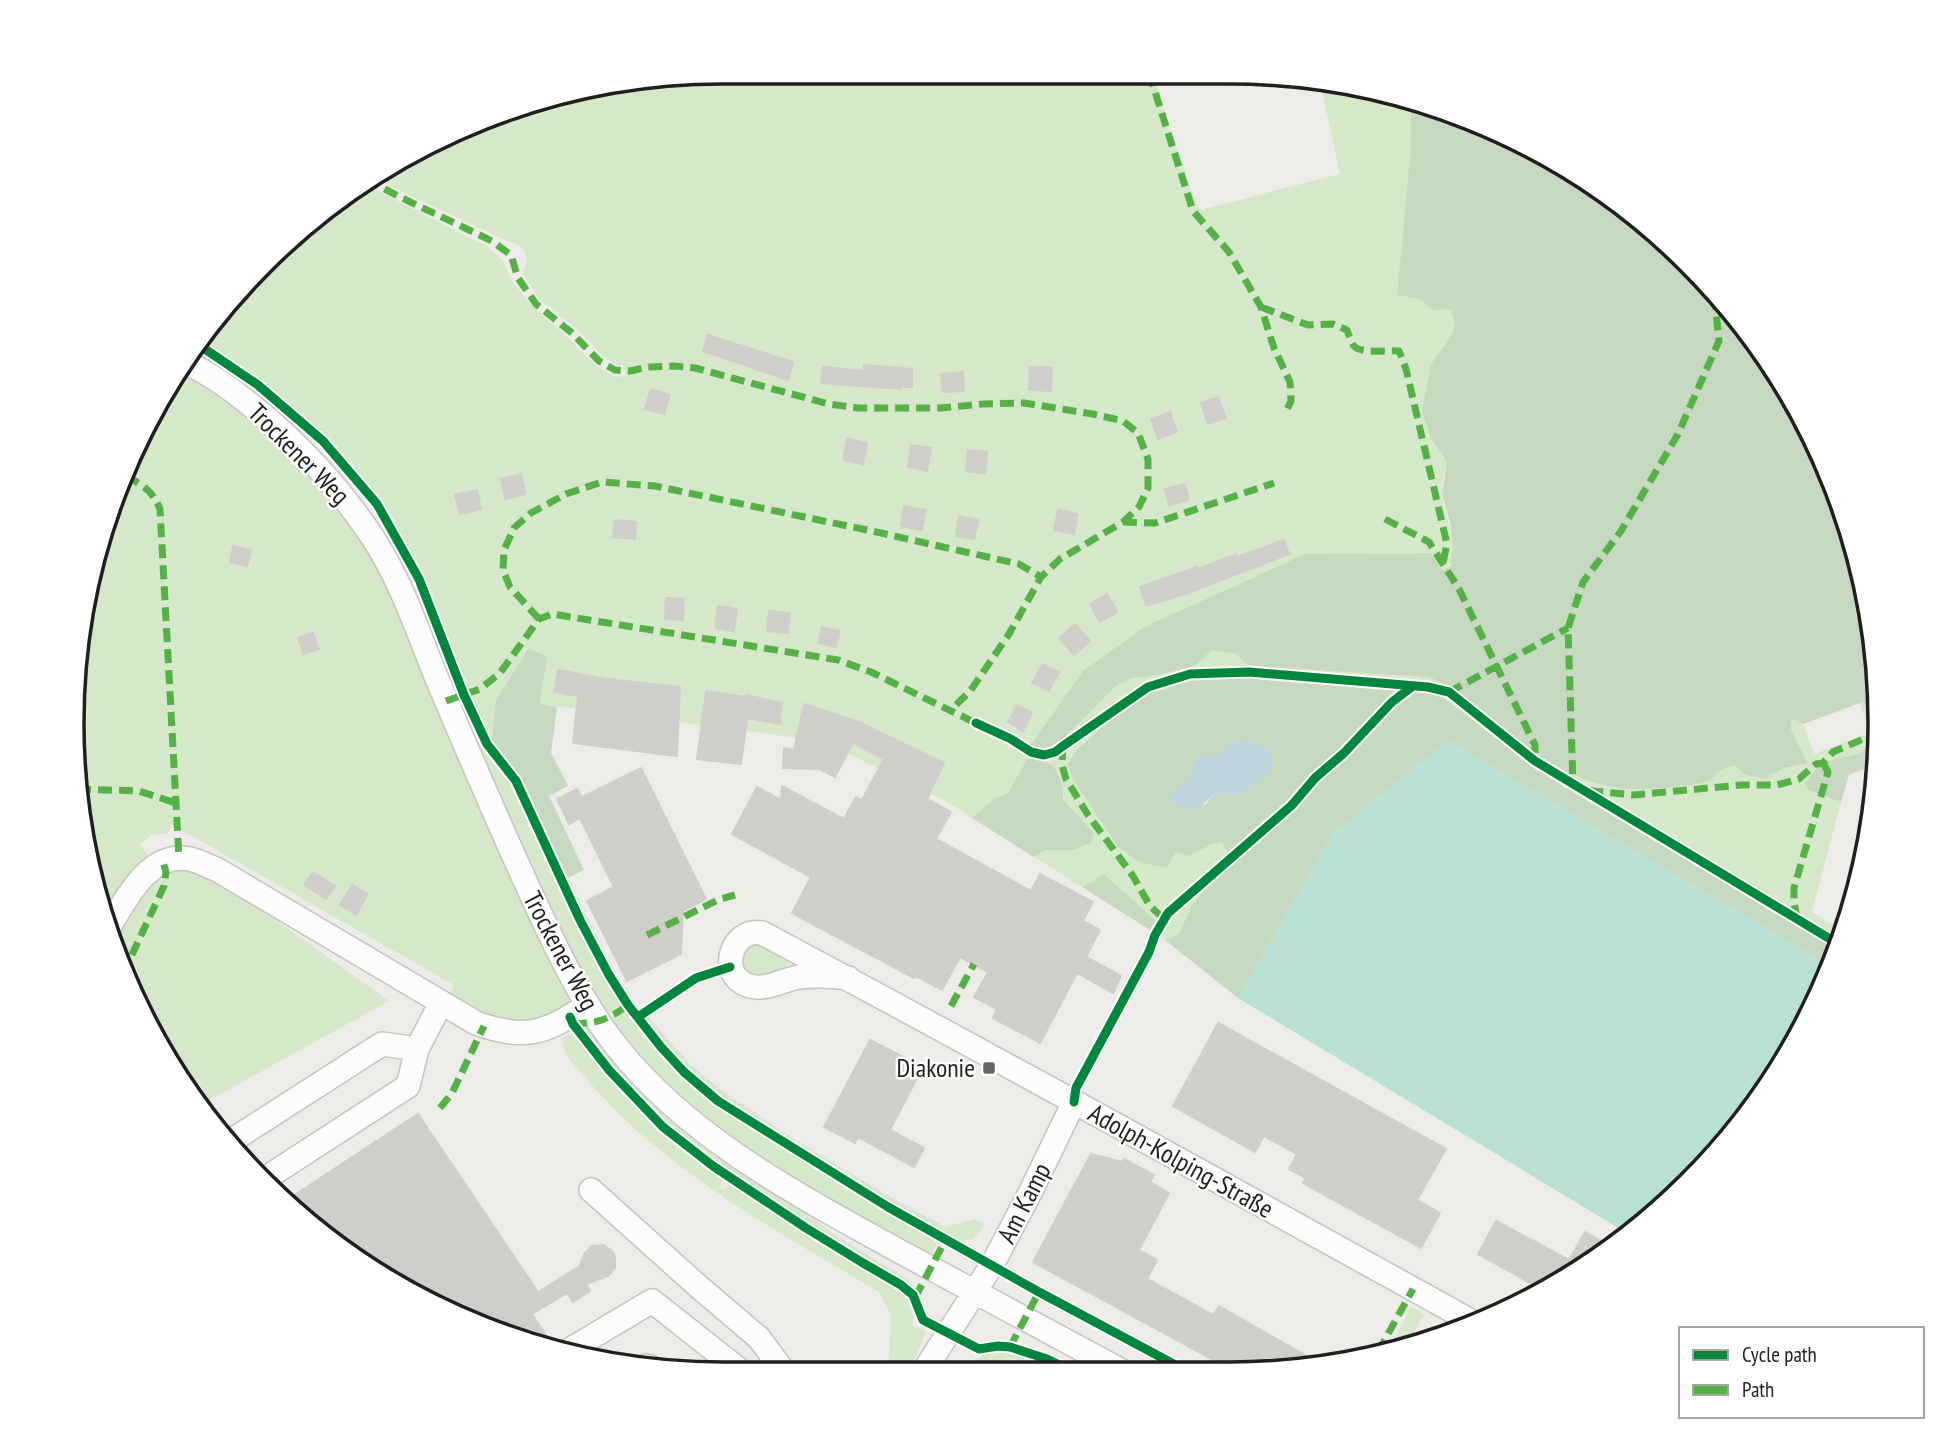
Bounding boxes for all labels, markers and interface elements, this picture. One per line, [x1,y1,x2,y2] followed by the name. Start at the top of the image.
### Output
[242,396,357,511] street label: Trockener Weg
[516,886,607,1016] street label: Trockener Weg
[896,1051,975,1084] place label: Diakonie
[981,1060,997,1076] marker: Diakonie
[1083,1096,1280,1225] street label: Adolph-Kolping-Straße
[989,1157,1058,1248] street label: Am Kamp
[1679,1327,1924,1418] legend
[1742,1341,1817,1368] text: Cycle path
[1742,1376,1774,1403] text: Path

